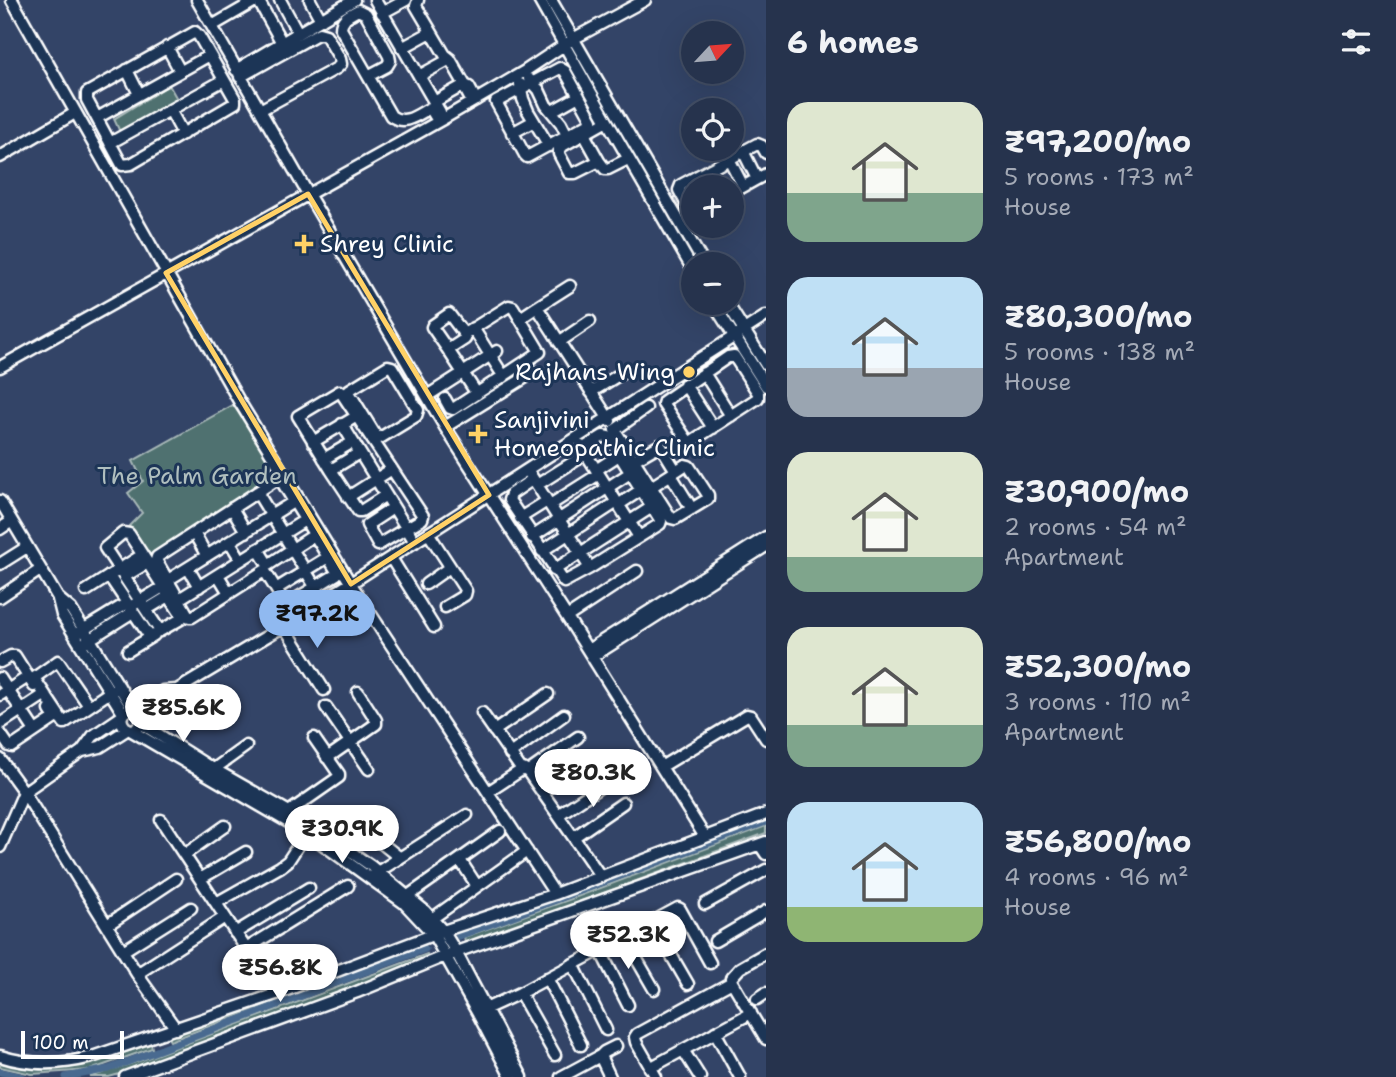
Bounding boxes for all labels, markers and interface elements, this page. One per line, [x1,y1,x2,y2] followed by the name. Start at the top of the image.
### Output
[681,21,744,84] north arrow
[681,21,744,315] map controls
[787,22,919,63] text: 6 homes
[1337,23,1375,61] icon: filters
[681,98,744,161] button: locate
[1004,121,1191,162] text: ₹97,200/mo
[843,130,927,214] icon: home
[1004,162,1194,192] text: 5 rooms · 173 m²
[681,175,744,238] button: +
[1004,192,1072,222] text: House
[320,228,454,260] place label: Shrey Clinic
[294,234,314,254] marker: Shrey Clinic
[681,252,744,315] button: −
[1004,296,1193,337] text: ₹80,300/mo
[843,305,927,389] icon: home
[1004,337,1195,367] text: 5 rooms · 138 m²
[515,356,675,388] place label: Rajhans Wing
[681,364,697,380] marker: Rajhans Wing
[1004,367,1072,397] text: House
[494,404,715,464] place label: Sanjivini Homeopathic Clinic
[468,424,488,444] marker: Sanjivini Homeopathic Clinic
[97,460,297,492] park label: The Palm Garden
[1004,471,1189,512] text: ₹30,900/mo
[843,480,927,564] icon: home
[1004,512,1187,542] text: 2 rooms · 54 m²
[1004,542,1124,572] text: Apartment
[260,590,374,650] pin: ₹97.2K
[275,598,359,628] text: ₹97.2K
[1004,646,1191,687] text: ₹52,300/mo
[843,655,927,739] icon: home
[126,684,240,744] pin: ₹85.6K
[1004,687,1191,717] text: 3 rooms · 110 m²
[141,692,225,722] text: ₹85.6K
[1004,717,1124,747] text: Apartment
[536,750,650,809] pin: ₹80.3K
[551,757,635,787] text: ₹80.3K
[285,806,399,865] pin: ₹30.9K
[301,813,383,843] text: ₹30.9K
[1004,821,1192,862] text: ₹56,800/mo
[843,830,927,914] icon: home
[1004,862,1189,892] text: 4 rooms · 96 m²
[1004,892,1072,922] text: House
[571,912,685,971] pin: ₹52.3K
[586,919,670,949] text: ₹52.3K
[223,944,337,1004] pin: ₹56.8K
[238,952,322,982] text: ₹56.8K
[21,1028,124,1060] scale bar
[32,1030,89,1055] text: 100 m

